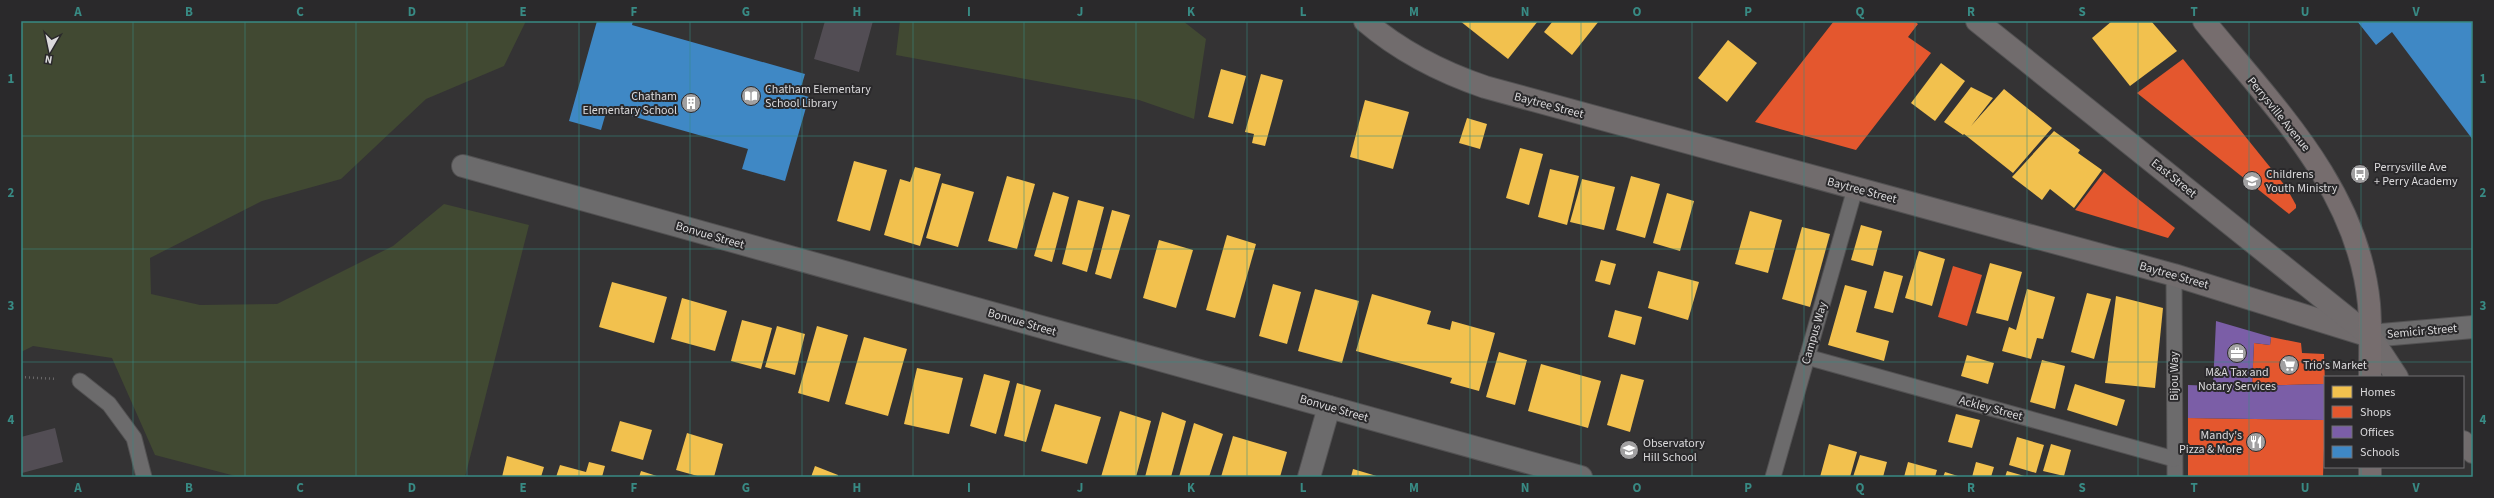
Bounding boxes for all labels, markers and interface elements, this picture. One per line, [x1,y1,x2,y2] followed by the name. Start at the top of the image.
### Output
[73,3,82,21] text: A
[185,3,193,21] text: B
[296,3,304,21] text: C
[408,3,416,21] text: D
[519,3,527,21] text: E
[631,3,638,21] text: F
[742,3,750,21] text: G
[853,3,861,21] text: H
[967,3,971,21] text: I
[1077,3,1083,21] text: J
[1187,3,1196,21] text: K
[1300,3,1307,21] text: L
[1409,3,1419,21] text: M
[1521,3,1529,21] text: N
[1633,3,1642,21] text: O
[1744,3,1752,21] text: P
[1856,3,1865,21] text: Q
[1967,3,1975,21] text: R
[2078,3,2086,21] text: S
[2190,3,2198,21] text: T
[2301,3,2309,21] text: U
[2411,3,2420,21] text: V
[30,30,70,70] north arrow
[44,51,53,67] text: N
[8,70,15,88] text: 1
[2480,70,2487,88] text: 1
[2243,73,2314,155] street label: Perrysville Avenue
[765,81,871,112] place label: Chatham Elementary School Library
[740,85,762,107] library icon: Chatham Elementary School Library
[582,88,677,119] place label: Chatham Elementary School
[1512,88,1585,123] street label: Baytree Street
[680,92,702,114] building icon: Chatham Elementary School
[2147,155,2200,202] street label: East Street
[2374,159,2458,190] place label: Perrysville Ave + Perry Academy
[2349,163,2371,185] bus stop icon: Perrysville Ave + Perry Academy
[2265,166,2338,197] place label: Childrens Youth Ministry
[2241,170,2263,192] school or university icon: Childrens Youth Ministry
[1825,173,1898,208] street label: Baytree Street
[8,184,15,202] text: 2
[2480,184,2487,202] text: 2
[674,218,746,253] street label: Bonvue Street
[2137,257,2210,293] street label: Baytree Street
[8,297,15,315] text: 3
[2480,297,2487,315] text: 3
[1797,299,1832,366] street label: Campus Way
[986,305,1058,340] street label: Bonvue Street
[2386,320,2458,343] street label: Semicir Street
[2226,342,2248,364] office icon: M&A Tax and Notary Services
[2166,351,2183,401] street label: Bijou Way
[2278,354,2300,376] supermarket icon: Trio's Market
[2303,357,2367,374] place label: Trio's Market
[2198,364,2276,395] place label: M&A Tax and Notary Services
[2324,376,2464,468] legend
[2360,384,2395,401] text: Homes
[1298,391,1370,426] street label: Bonvue Street
[1957,392,2025,425] street label: Ackley Street
[2360,404,2391,421] text: Shops
[8,411,15,429] text: 4
[2480,411,2487,429] text: 4
[2360,424,2394,441] text: Offices
[2179,427,2242,458] place label: Mandy's Pizza & More
[2245,431,2267,453] restaurant icon: Mandy's Pizza & More
[1643,435,1705,466] place label: Observatory Hill School
[1618,439,1640,461] school or university icon: Observatory Hill School
[2360,444,2400,461] text: Schools
[73,479,82,497] text: A
[185,479,193,497] text: B
[296,479,304,497] text: C
[408,479,416,497] text: D
[519,479,527,497] text: E
[631,479,638,497] text: F
[742,479,750,497] text: G
[853,479,861,497] text: H
[967,479,971,497] text: I
[1077,479,1083,497] text: J
[1187,479,1196,497] text: K
[1300,479,1307,497] text: L
[1409,479,1419,497] text: M
[1521,479,1529,497] text: N
[1633,479,1642,497] text: O
[1744,479,1752,497] text: P
[1856,479,1865,497] text: Q
[1967,479,1975,497] text: R
[2078,479,2086,497] text: S
[2190,479,2198,497] text: T
[2301,479,2309,497] text: U
[2411,479,2420,497] text: V

